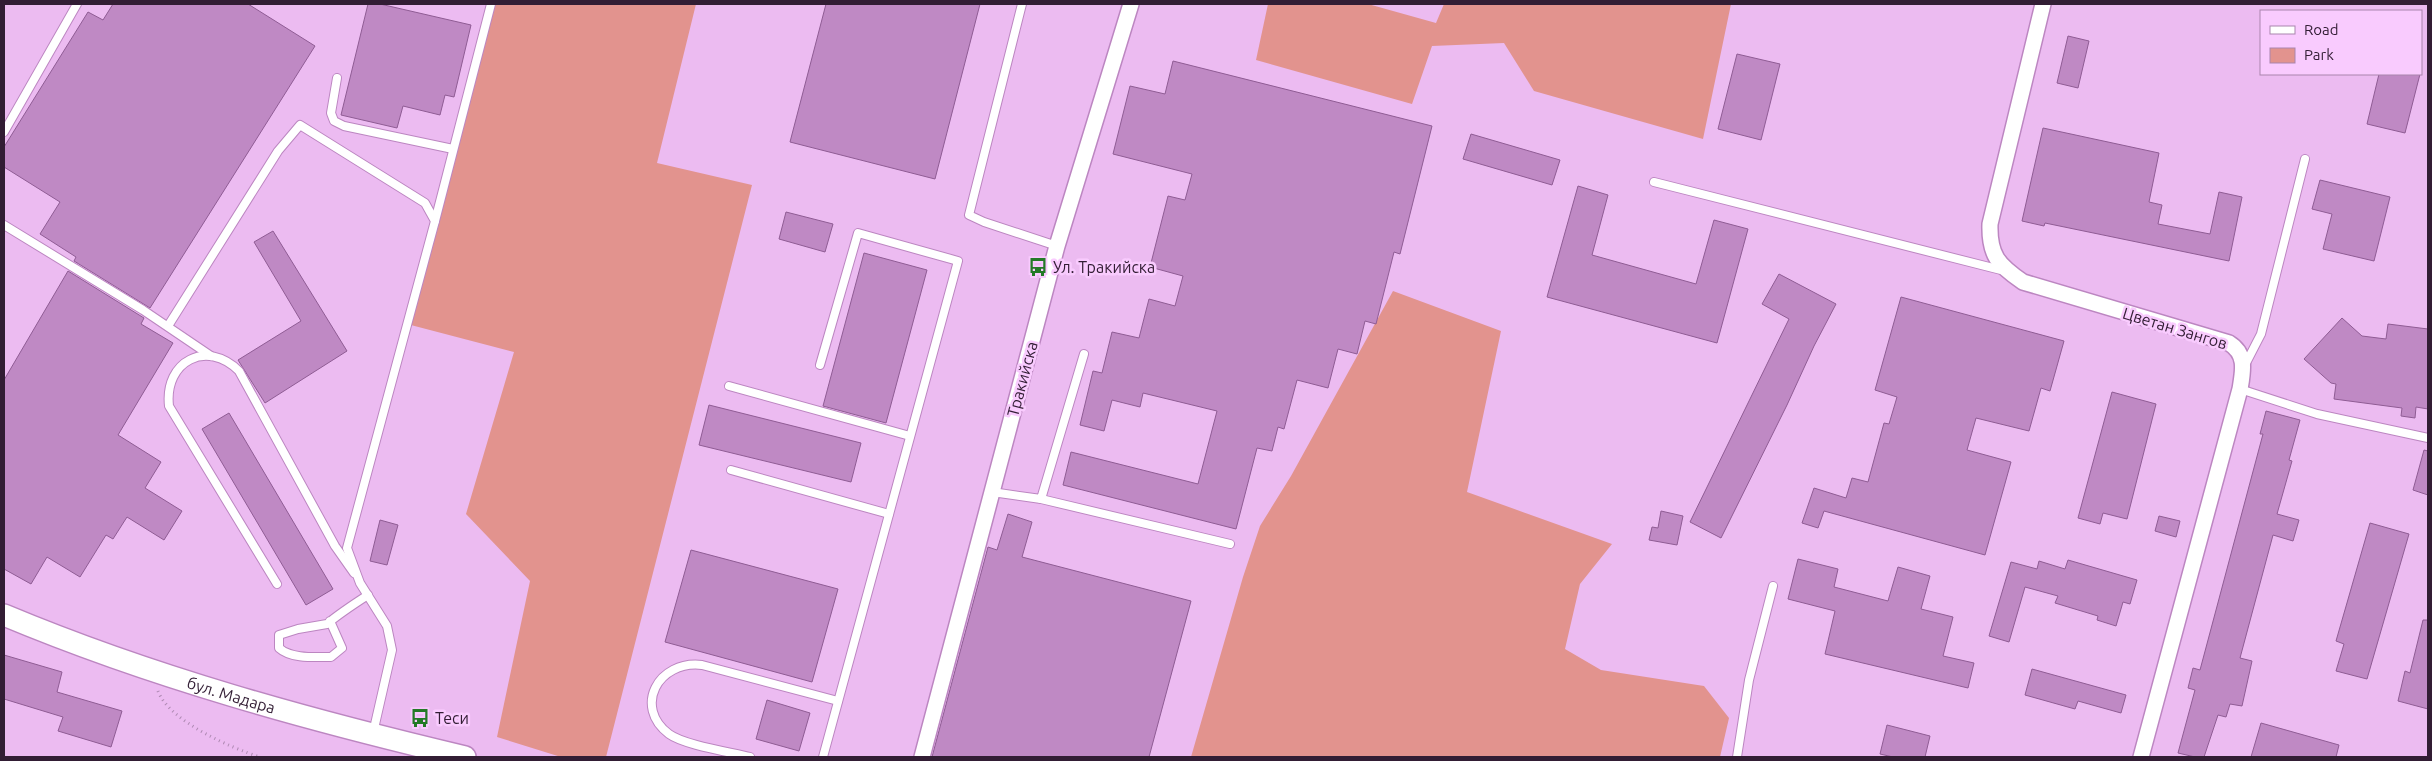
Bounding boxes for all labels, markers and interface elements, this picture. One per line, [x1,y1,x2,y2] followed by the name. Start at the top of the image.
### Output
[2260,10,2422,75] legend
[2304,21,2339,38] text: Road
[2304,46,2334,63] text: Park
[1027,256,1049,278] bus stop icon: Ул. Тракийска
[1053,258,1155,276] place label: Ул. Тракийска
[2121,304,2229,352] street label: Цветан Зангов
[1003,339,1041,419] street label: Тракийска
[185,673,277,717] street label: бул. Мадара
[409,707,431,729] bus stop icon: Теси
[435,709,469,727] place label: Теси

